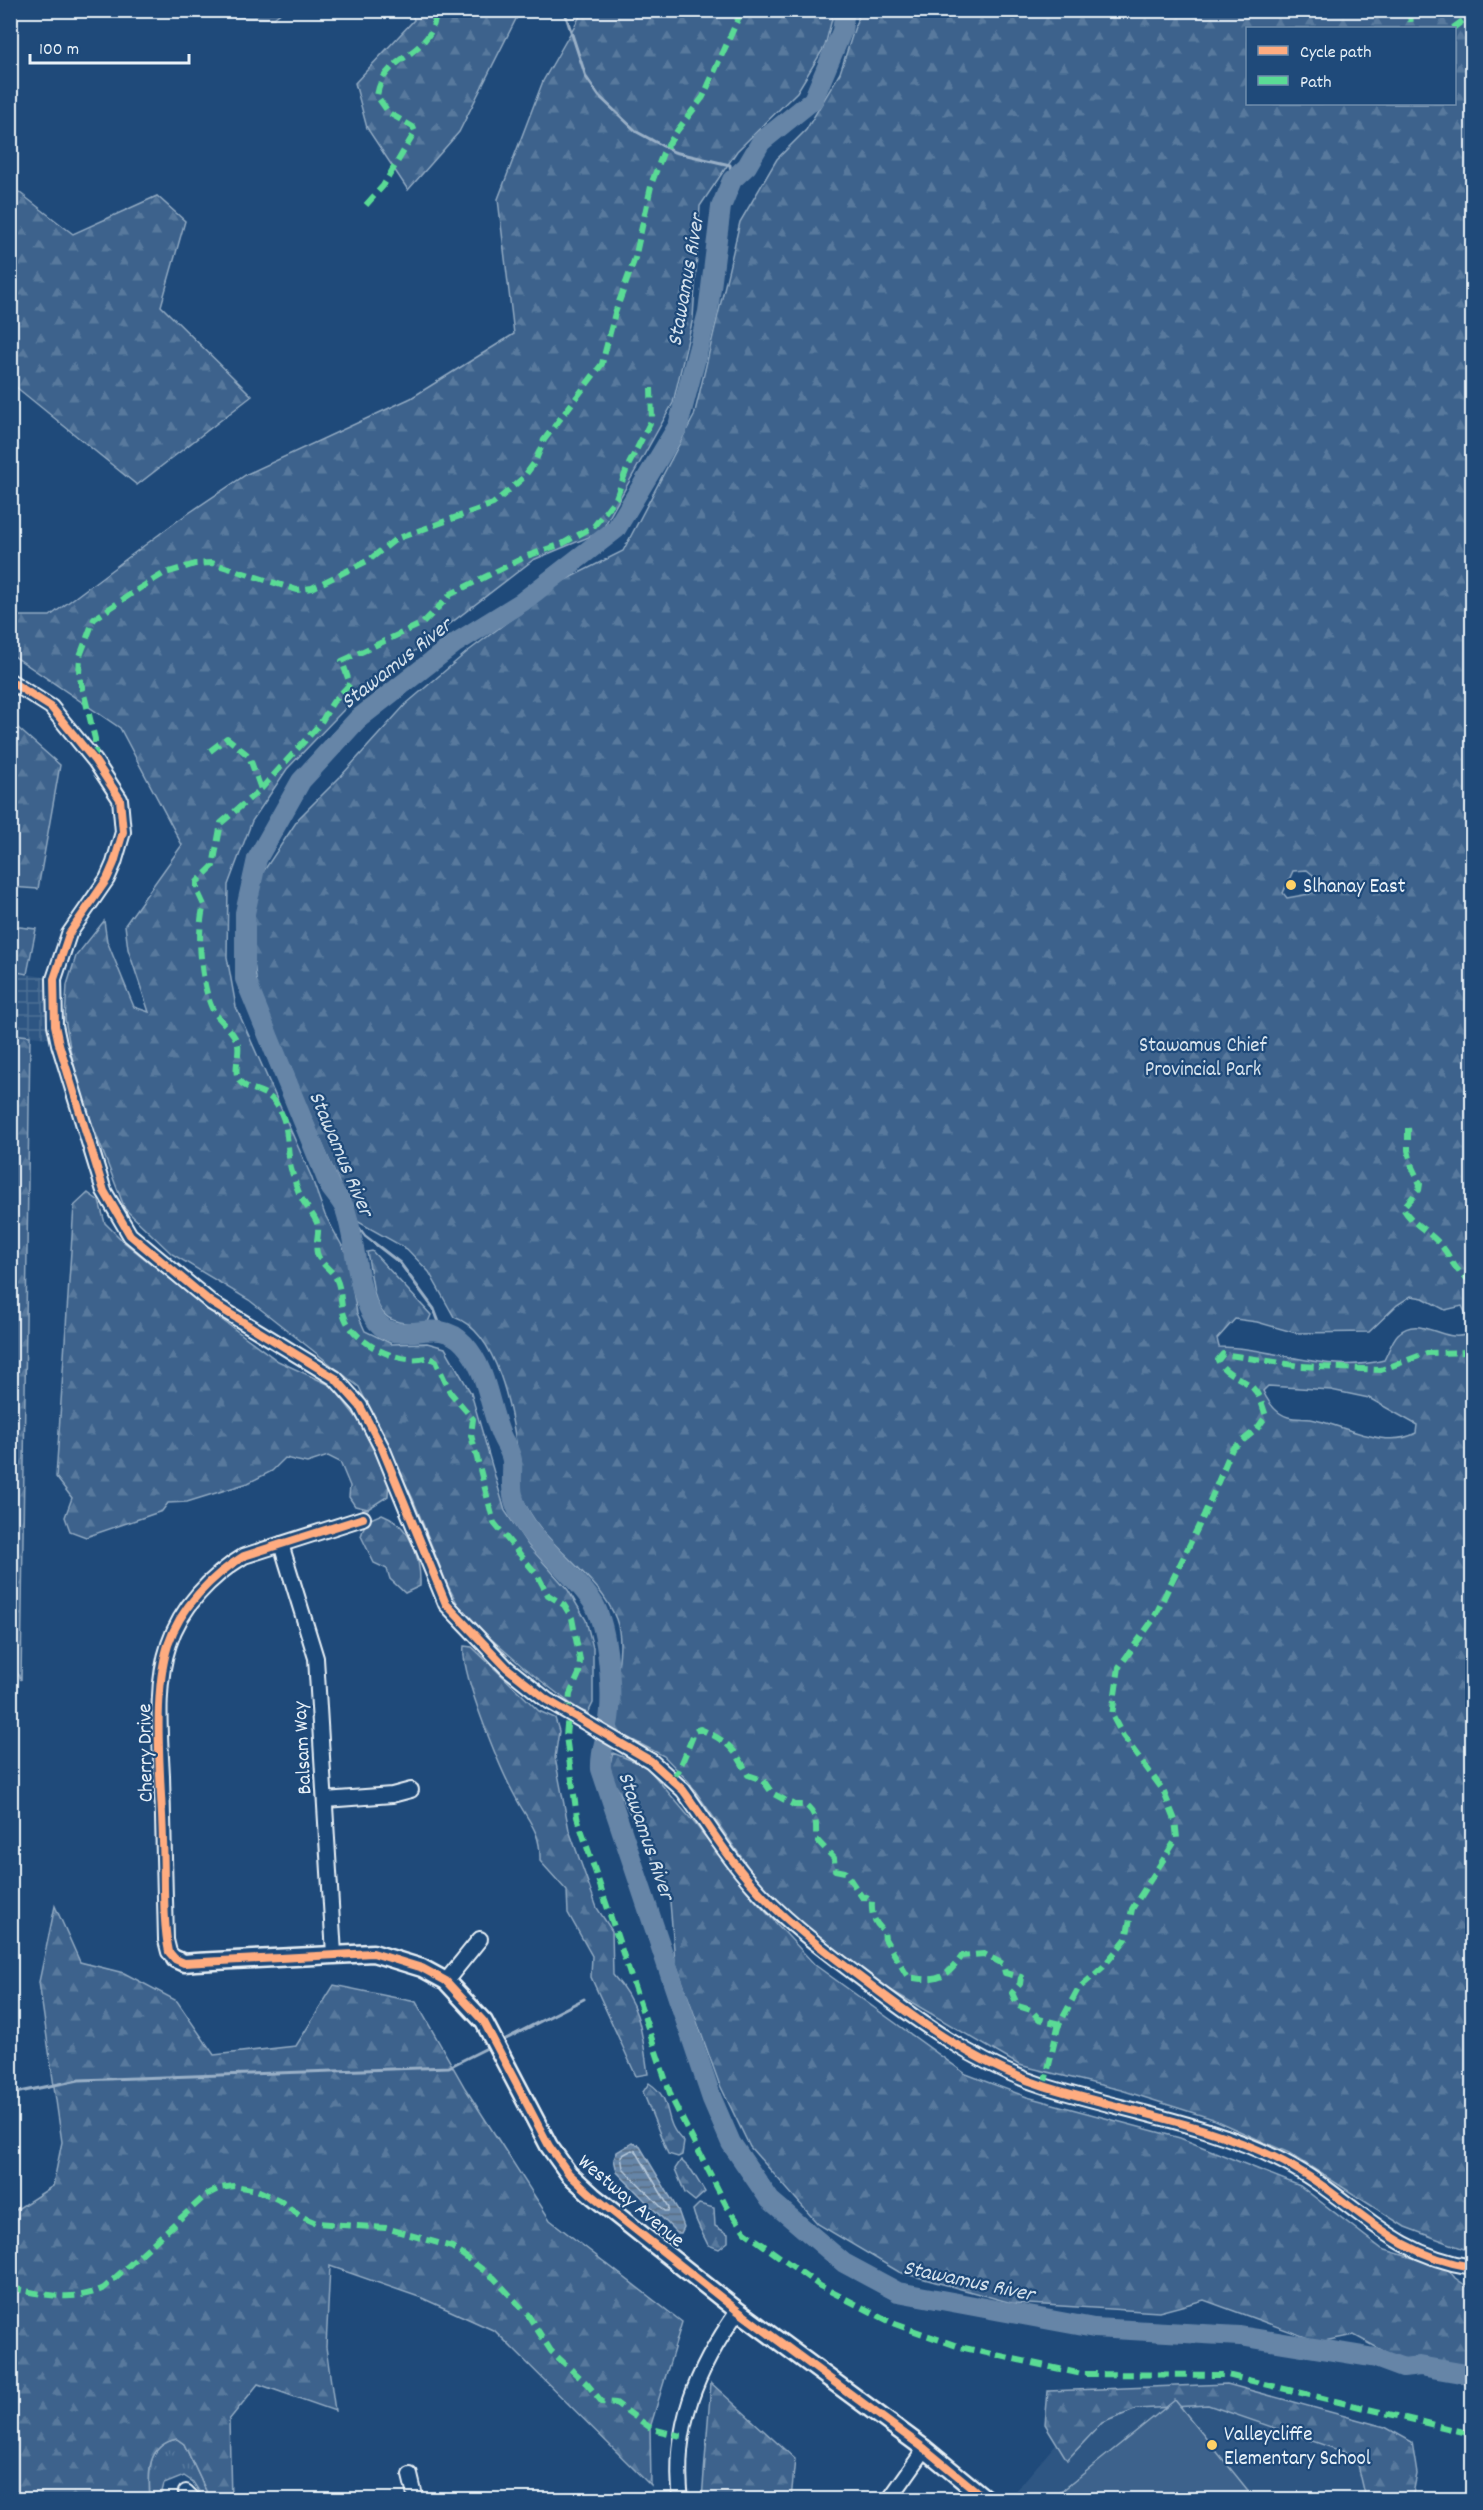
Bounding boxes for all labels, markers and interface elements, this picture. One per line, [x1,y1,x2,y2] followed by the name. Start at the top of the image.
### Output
[30,27,189,65] scale bar
[1246,27,1456,105] legend
[39,38,79,63] text: 100 m
[1300,41,1371,66] text: Cycle path
[1300,71,1332,96] text: Path
[661,209,715,349] water label: Stawamus River
[335,610,461,718] water label: Stawamus River
[1303,873,1406,903] place label: Slhanay East
[1284,878,1298,892] marker: Slhanay East
[1139,1032,1268,1086] park label: Stawamus Chief Provincial Park
[299,1087,381,1224] water label: Stawamus River
[287,1700,321,1795] street label: Balsam Way
[131,1703,163,1803] street label: Cherry Drive
[608,1768,682,1907] water label: Stawamus River
[570,2148,690,2256] street label: Westway Avenue
[900,2253,1039,2312] water label: Stawamus River
[1224,2421,1371,2475] place label: Valleycliffe Elementary School
[1205,2438,1219,2452] marker: Valleycliffe Elementary School

